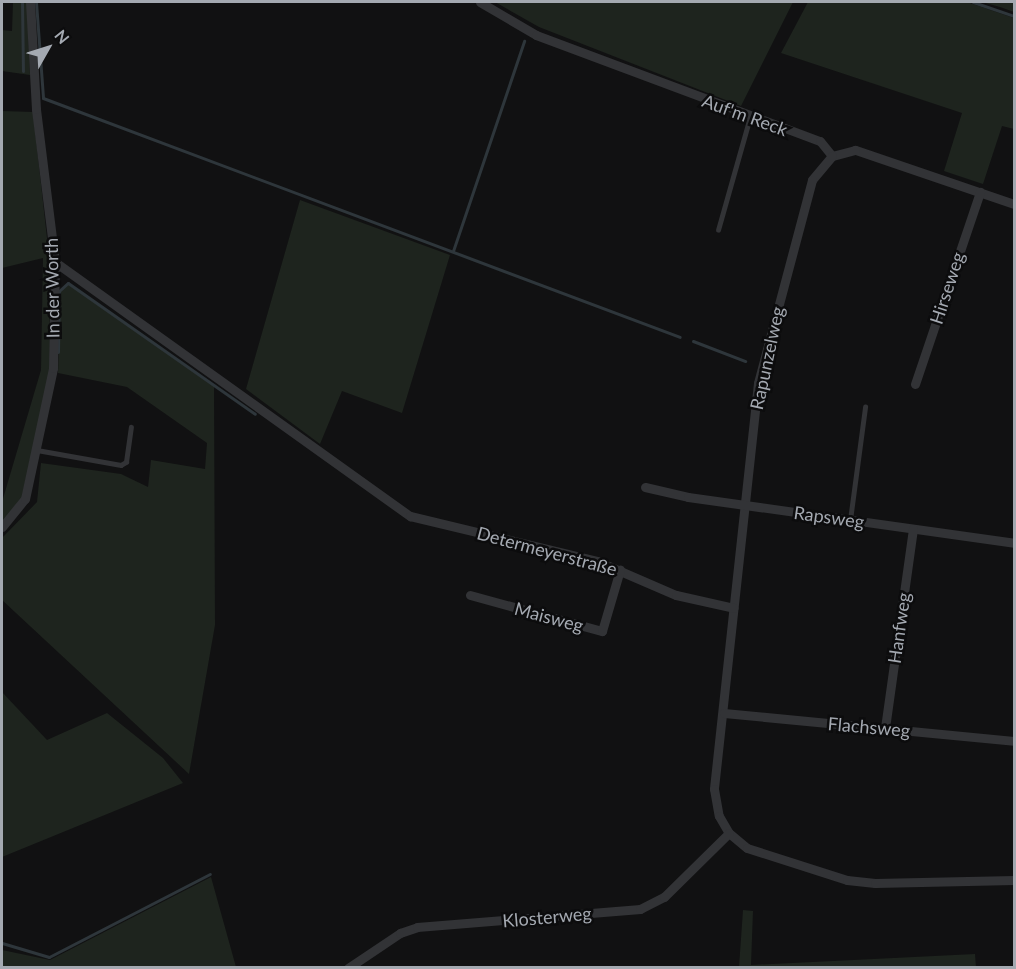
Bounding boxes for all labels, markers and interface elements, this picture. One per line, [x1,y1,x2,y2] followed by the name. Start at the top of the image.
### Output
[18,18,78,78] north arrow
[51,26,74,47] text: N
[699,90,791,140] street label: Auf'm Reck
[40,237,64,339] street label: In der Worth
[925,249,969,327] street label: Hirseweg
[746,304,788,412] street label: Rapunzelweg
[792,501,866,533] street label: Rapsweg
[475,522,619,580] street label: Determeyerstraße
[883,591,915,665] street label: Hanfweg
[512,597,586,637] street label: Maisweg
[827,713,911,741] street label: Flachsweg
[501,902,593,932] street label: Klosterweg

